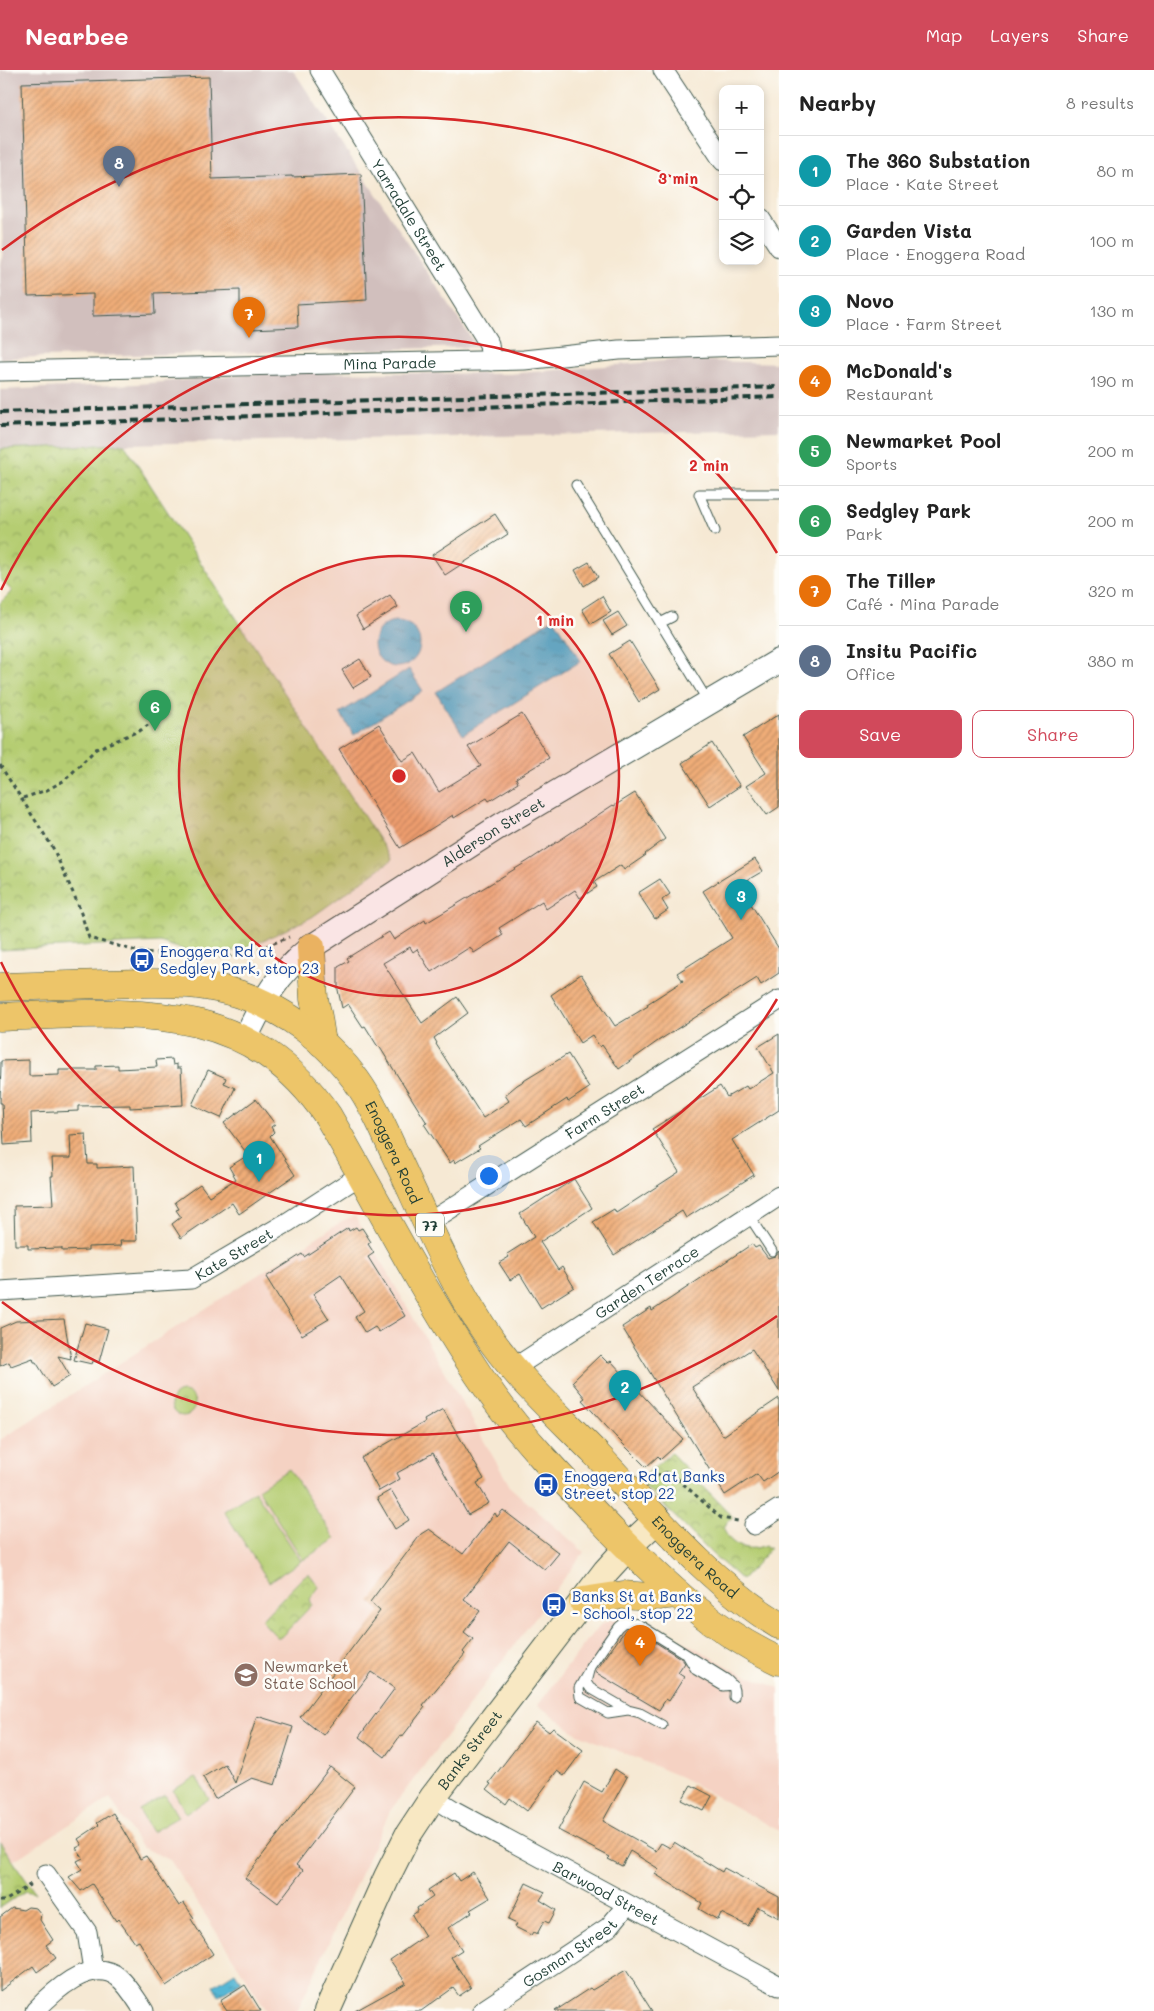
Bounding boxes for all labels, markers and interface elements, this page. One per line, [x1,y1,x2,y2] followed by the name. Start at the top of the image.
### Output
[25,20,129,51] text: Nearbee
[926,23,962,47] text: Map
[990,23,1049,47] text: Layers
[1077,23,1129,47] text: Share
[719,85,764,265] map controls
[719,85,764,130] button: +
[799,89,876,116] text: Nearby
[1066,92,1134,113] text: 8 results
[719,130,764,175] button: −
[103,146,135,187] pin: 8
[846,148,1030,173] text: The 360 Substation
[367,155,451,274] street label: Yarradale Street
[811,160,819,181] text: 1
[1097,160,1134,181] text: 80 m
[658,168,698,188] text: 3 min
[846,173,999,194] text: Place · Kate Street
[719,175,764,220] button: locate
[846,218,972,243] text: Garden Vista
[719,220,764,265] button: layers
[811,230,819,251] text: 2
[1089,230,1134,251] text: 100 m
[846,243,1025,264] text: Place · Enoggera Road
[846,288,894,313] text: Novo
[233,297,265,338] pin: 7
[810,300,820,321] text: 3
[1090,300,1134,321] text: 130 m
[846,313,1002,334] text: Place · Farm Street
[343,352,437,374] street label: Mina Parade
[846,358,952,383] text: McDonald's
[810,370,820,391] text: 4
[1090,370,1134,391] text: 190 m
[846,383,934,404] text: Restaurant
[846,428,1001,453] text: Newmarket Pool
[810,440,820,461] text: 5
[1087,440,1134,461] text: 200 m
[846,453,897,474] text: Sports
[689,455,729,475] text: 2 min
[846,498,971,523] text: Sedgley Park
[810,510,820,531] text: 6
[1087,510,1134,531] text: 200 m
[846,523,882,544] text: Park
[846,568,936,593] text: The Tiller
[811,580,819,601] text: 7
[1088,580,1134,601] text: 320 m
[450,591,482,632] pin: 5
[846,593,1000,614] text: Café · Mina Parade
[536,610,574,630] text: 1 min
[846,638,977,663] text: Insitu Pacific
[810,650,820,671] text: 8
[1087,650,1134,671] text: 380 m
[846,663,895,684] text: Office
[139,690,171,731] pin: 6
[799,710,962,758] button: Save
[972,710,1134,758] button: Share
[390,767,408,785] centre of rings
[437,792,548,871] street label: Alderson Street
[725,879,757,920] pin: 3
[160,941,319,978] place label: Enoggera Rd at Sedgley Park, stop 23
[129,947,155,973] bus stop icon: Enoggera Rd at Sedgley Park, stop 23
[561,1078,648,1143] street label: Farm Street
[361,1097,426,1207] street label: Enoggera Road
[243,1141,275,1182] pin: 1
[476,1163,502,1189] your location
[416,1214,444,1236] road number: 77
[191,1223,276,1285] street label: Kate Street
[591,1241,702,1323] street label: Garden Terrace
[609,1370,641,1411] pin: 2
[564,1466,725,1503] place label: Enoggera Rd at Banks Street, stop 22
[533,1472,559,1498] bus stop icon: Enoggera Rd at Banks Street, stop 22
[648,1511,742,1602] street label: Enoggera Road
[572,1586,702,1623] place label: Banks St at Banks - School, stop 22
[541,1592,567,1618] bus stop icon: Banks St at Banks - School, stop 22
[624,1625,656,1666] pin: 4
[264,1656,356,1693] place label: Newmarket State School
[233,1662,259,1688] school or university icon: Newmarket State School
[433,1706,506,1793] street label: Banks Street
[550,1856,663,1929] street label: Barwood Street
[518,1915,622,1992] street label: Gosman Street

